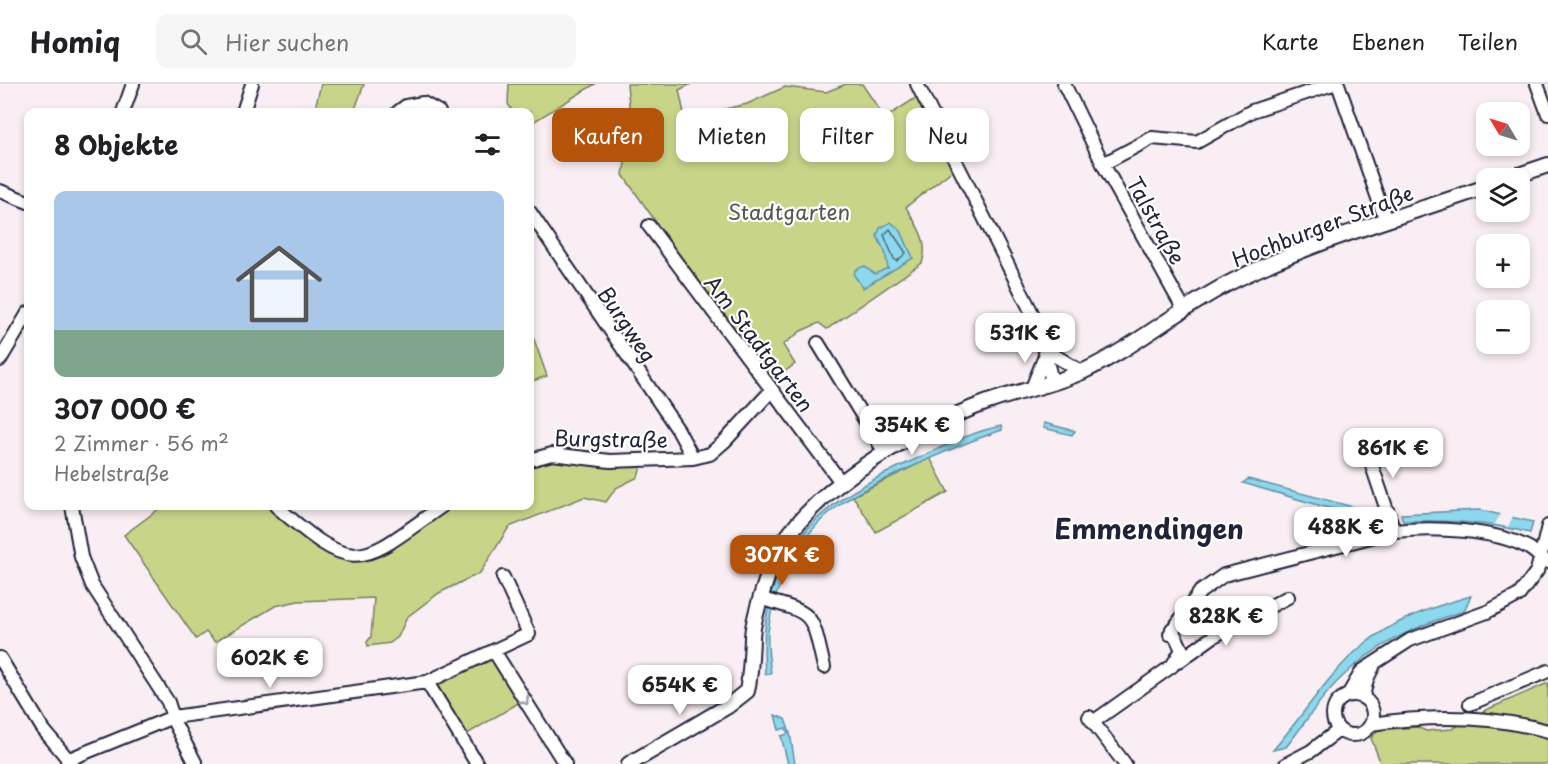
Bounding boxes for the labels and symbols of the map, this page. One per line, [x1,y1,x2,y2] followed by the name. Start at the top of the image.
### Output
[1476,102,1530,156] north arrow
[1120,170,1194,270] street label: Talstraße
[1227,176,1417,274] street label: Hochburger Straße
[728,195,850,227] park label: Stadtgarten
[698,268,822,418] street label: Am Stadtgarten
[591,280,665,368] street label: Burgweg
[976,313,1074,364] pin: 531K €
[863,405,961,456] pin: 354K €
[554,421,668,455] street label: Burgstraße
[1344,428,1442,479] pin: 861K €
[1054,507,1244,548] district label: Emmendingen
[1297,507,1395,558] pin: 488K €
[733,535,831,586] pin: 307K €
[1177,596,1275,647] pin: 828K €
[221,638,319,689] pin: 602K €
[631,665,729,716] pin: 654K €
[517,694,528,705] one-way arrow

